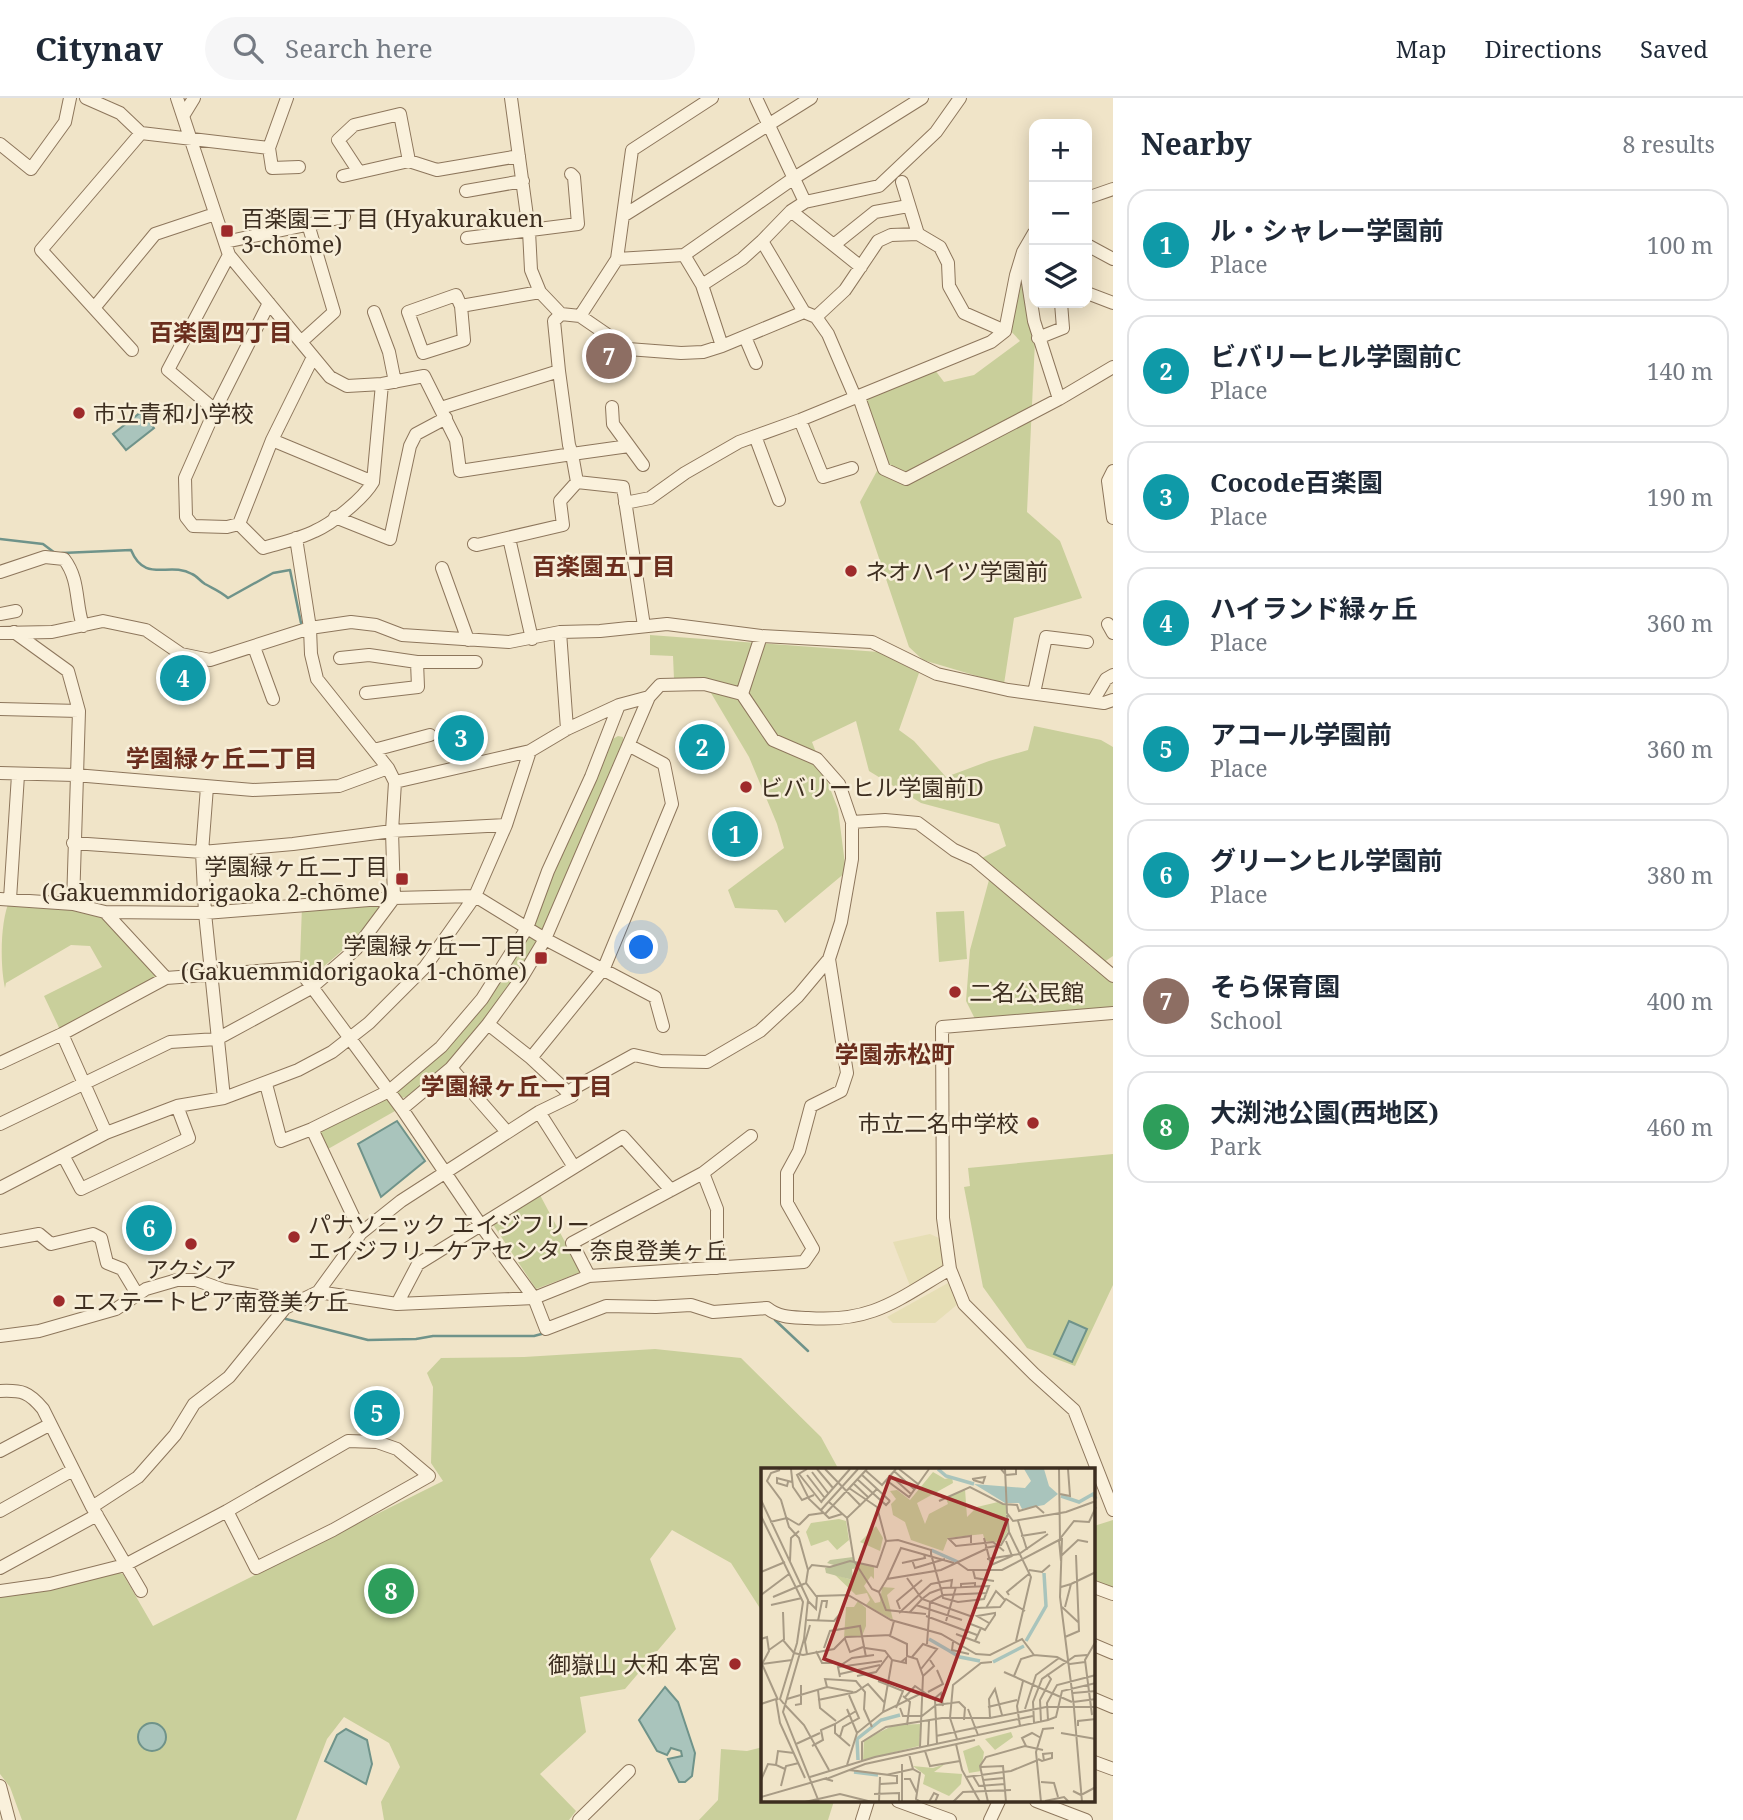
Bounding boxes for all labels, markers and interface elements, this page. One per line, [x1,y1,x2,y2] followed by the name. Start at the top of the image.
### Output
[205,17,695,80] search box
[35,26,163,71] text: Citynav
[229,29,267,67] icon: search
[285,30,433,66] text: Search here
[1396,32,1447,65] text: Map
[1485,32,1602,65] text: Directions
[1640,32,1708,65] text: Saved
[1029,119,1092,308] map controls
[1029,119,1092,182] button: +
[1141,123,1252,164] text: Nearby
[1622,128,1715,160] text: 8 results
[1029,182,1092,245] button: −
[241,202,544,260] place label: 百楽園三丁目 (Hyakurakuen 3-chōme)
[1210,212,1444,248] text: ル・シャレー学園前
[219,223,235,239] marker: 百楽園三丁目 (Hyakurakuen 3-chōme)
[1160,229,1173,261] text: 1
[1647,229,1713,261] text: 100 m
[1029,245,1092,308] button: layers
[1210,248,1268,280] text: Place
[149,315,293,348] district label: 百楽園四丁目
[586,330,632,382] pin: 7
[1210,338,1461,374] text: ビバリーヒル学園前C
[1160,355,1173,387] text: 2
[1647,355,1713,387] text: 140 m
[1210,374,1268,406] text: Place
[93,397,254,429] place label: 市立青和小学校
[71,405,87,421] marker: 市立青和小学校
[1210,464,1383,500] text: Cocode百楽園
[1160,481,1173,513] text: 3
[1647,481,1713,513] text: 190 m
[1210,500,1268,532] text: Place
[532,549,676,582] district label: 百楽園五丁目
[865,555,1049,587] place label: ネオハイツ学園前
[843,563,859,579] marker: ネオハイツ学園前
[1210,590,1417,626] text: ハイランド緑ヶ丘
[1160,607,1173,639] text: 4
[1647,607,1713,639] text: 360 m
[1210,626,1268,658] text: Place
[160,652,206,704] pin: 4
[438,712,484,764] pin: 3
[1210,716,1392,752] text: アコール学園前
[679,721,725,773] pin: 2
[1160,733,1173,765] text: 5
[1647,733,1713,765] text: 360 m
[126,741,318,774] district label: 学園緑ヶ丘二丁目
[1210,752,1268,784] text: Place
[760,771,984,803] place label: ビバリーヒル学園前D
[738,779,754,795] marker: ビバリーヒル学園前D
[712,808,758,860] pin: 1
[1210,842,1443,878] text: グリーンヒル学園前
[42,850,388,908] place label: 学園緑ヶ丘二丁目 (Gakuemmidorigaoka 2-chōme)
[1160,859,1173,891] text: 6
[1647,859,1713,891] text: 380 m
[394,871,410,887] marker: 学園緑ヶ丘二丁目 (Gakuemmidorigaoka 2-chōme)
[1210,878,1268,910] text: Place
[181,929,527,987] place label: 学園緑ヶ丘一丁目 (Gakuemmidorigaoka 1-chōme)
[624,930,658,964] your location
[533,950,549,966] marker: 学園緑ヶ丘一丁目 (Gakuemmidorigaoka 1-chōme)
[1210,968,1340,1004] text: そら保育園
[969,976,1084,1008] place label: 二名公民館
[947,984,963,1000] marker: 二名公民館
[1160,985,1173,1017] text: 7
[1647,985,1713,1017] text: 400 m
[1210,1004,1282,1036] text: School
[835,1037,955,1070] district label: 学園赤松町
[421,1069,613,1102] district label: 学園緑ヶ丘一丁目
[1210,1094,1439,1130] text: 大渕池公園(西地区)
[858,1107,1019,1139] place label: 市立二名中学校
[1160,1111,1173,1143] text: 8
[1647,1111,1713,1143] text: 460 m
[1025,1115,1041,1131] marker: 市立二名中学校
[1210,1130,1261,1162] text: Park
[126,1202,172,1254] pin: 6
[308,1208,728,1266] place label: パナソニック エイジフリー エイジフリーケアセンター 奈良登美ヶ丘
[286,1229,302,1245] marker: パナソニック エイジフリー エイジフリーケアセンター 奈良登美ヶ丘
[183,1236,199,1252] marker: アクシア
[146,1253,236,1285] place label: アクシア
[73,1285,349,1317] place label: エステートピア南登美ケ丘
[51,1293,67,1309] marker: エステートピア南登美ケ丘
[354,1387,400,1439] pin: 5
[761,1468,1096,1802] inset map
[368,1565,414,1617] pin: 8
[548,1648,721,1680] place label: 御嶽山 大和 本宮
[727,1656,743,1672] marker: 御嶽山 大和 本宮

